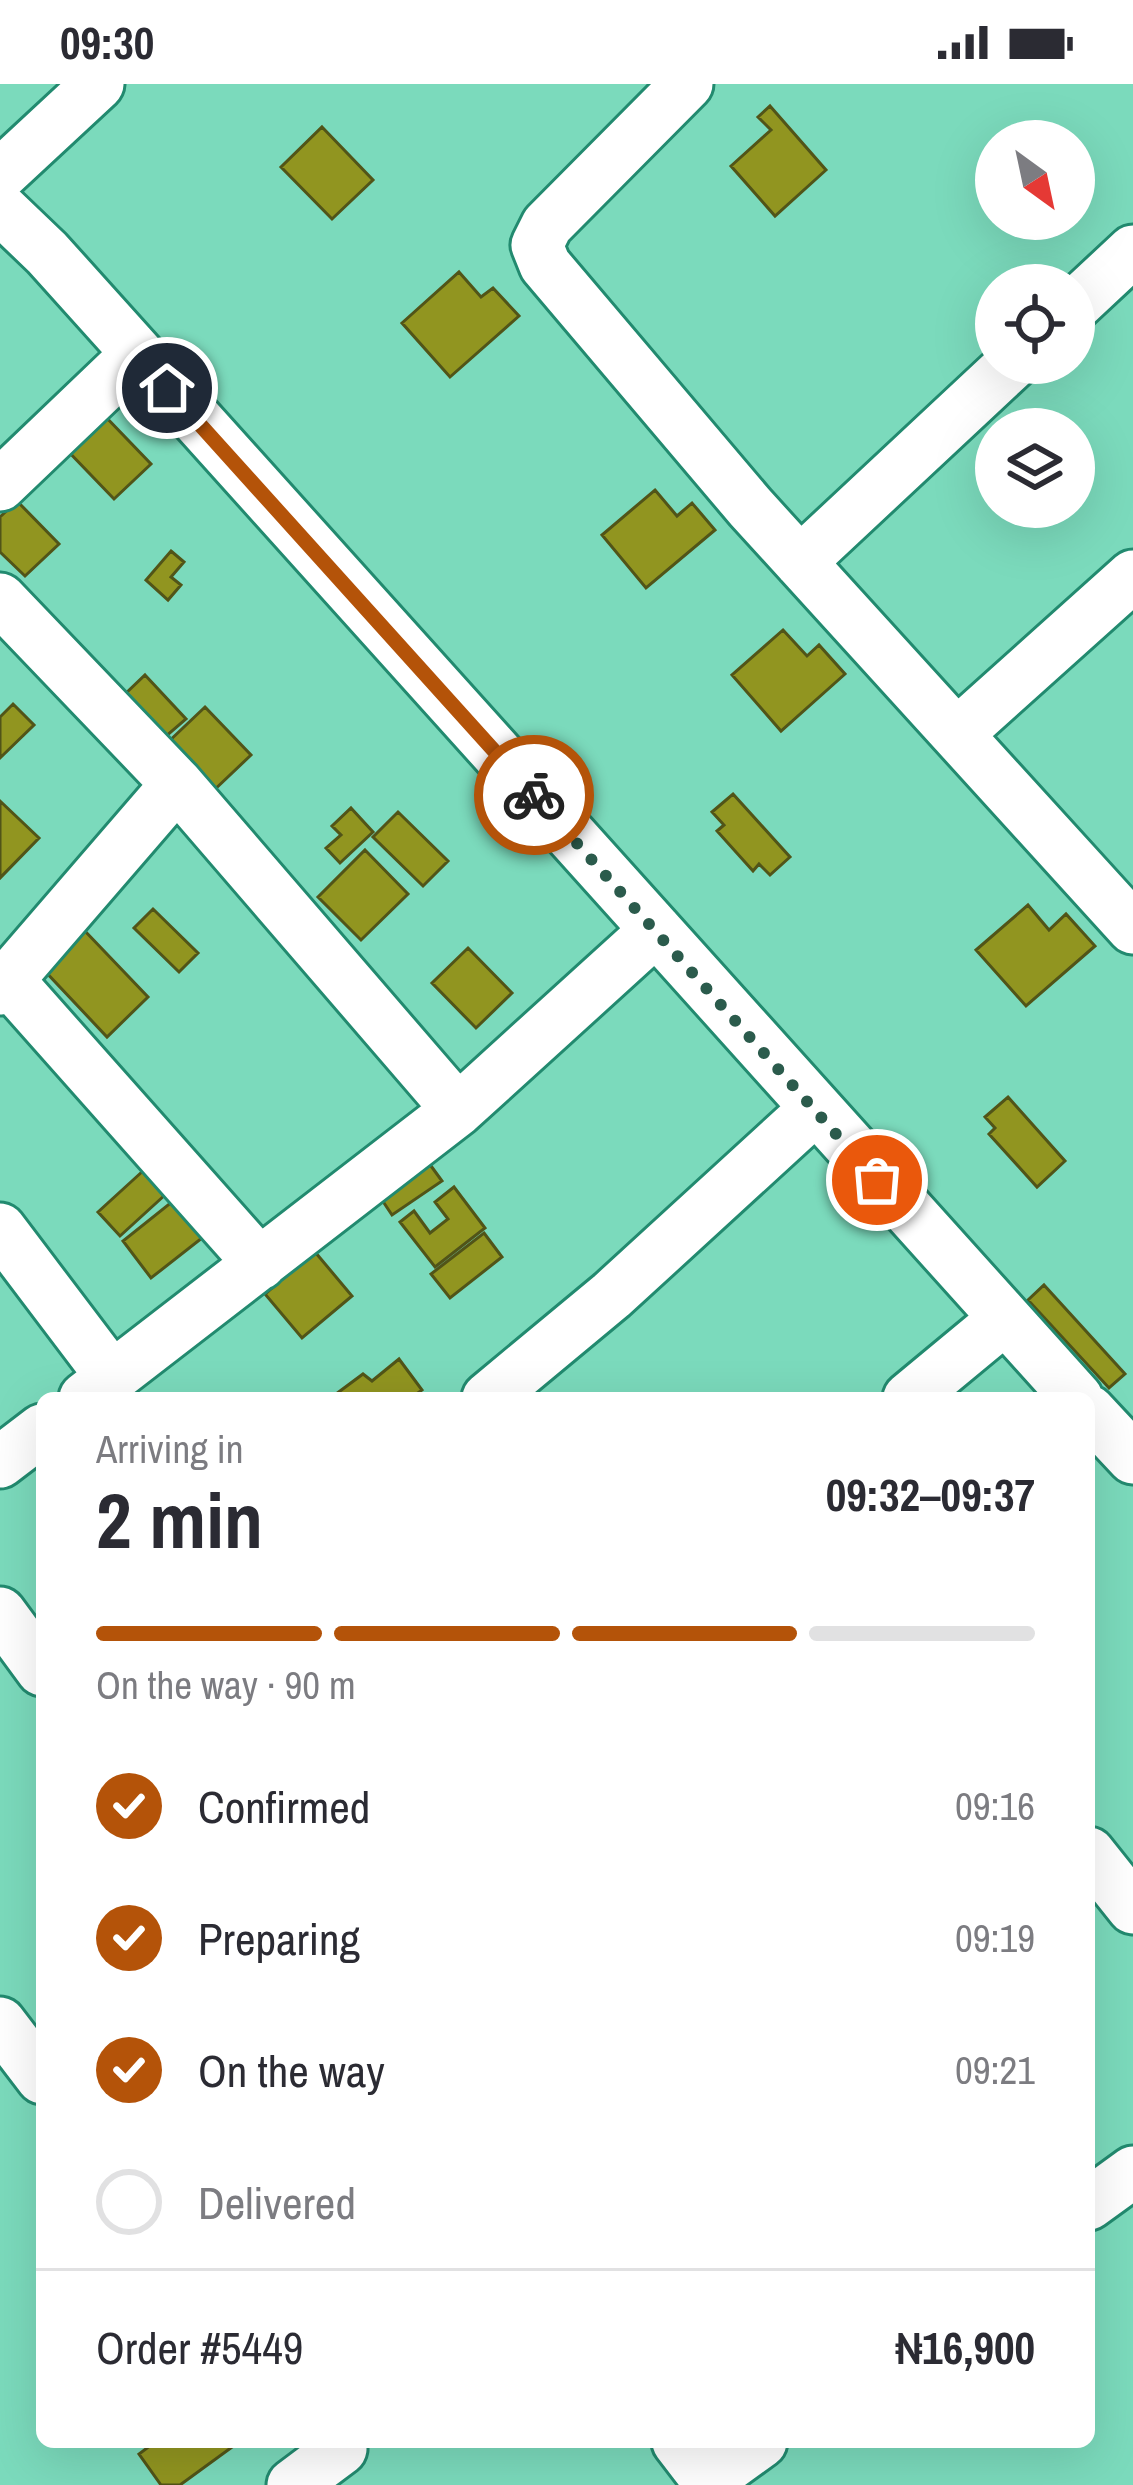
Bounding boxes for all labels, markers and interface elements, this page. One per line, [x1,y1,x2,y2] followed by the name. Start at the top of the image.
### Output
[60,12,154,73] text: 09:30
[975,120,1095,240] north arrow
[975,120,1095,528] map controls
[975,264,1095,384] button: locate
[116,337,218,439] pin
[134,355,200,421] icon: home
[975,408,1095,528] button: layers
[474,735,594,855] courier
[501,762,567,828] icon: bike
[826,1129,928,1231] pin
[844,1147,910,1213] icon: bag
[96,1423,244,1475] text: Arriving in
[826,1464,1035,1525] text: 09:32–09:37
[96,1467,263,1572] text: 2 min
[96,1659,356,1711] text: On the way · 90 m
[96,1773,162,1839] icon: check
[198,1776,370,1837] text: Confirmed
[955,1780,1035,1832] text: 09:16
[96,1905,162,1971] icon: check
[198,1908,360,1969] text: Preparing
[955,1912,1035,1964] text: 09:19
[96,2037,162,2103] icon: check
[198,2040,385,2101] text: On the way
[955,2044,1035,2096] text: 09:21
[198,2172,356,2233] text: Delivered
[96,2317,303,2378] text: Order #5449
[895,2317,1035,2378] text: ₦16,900

